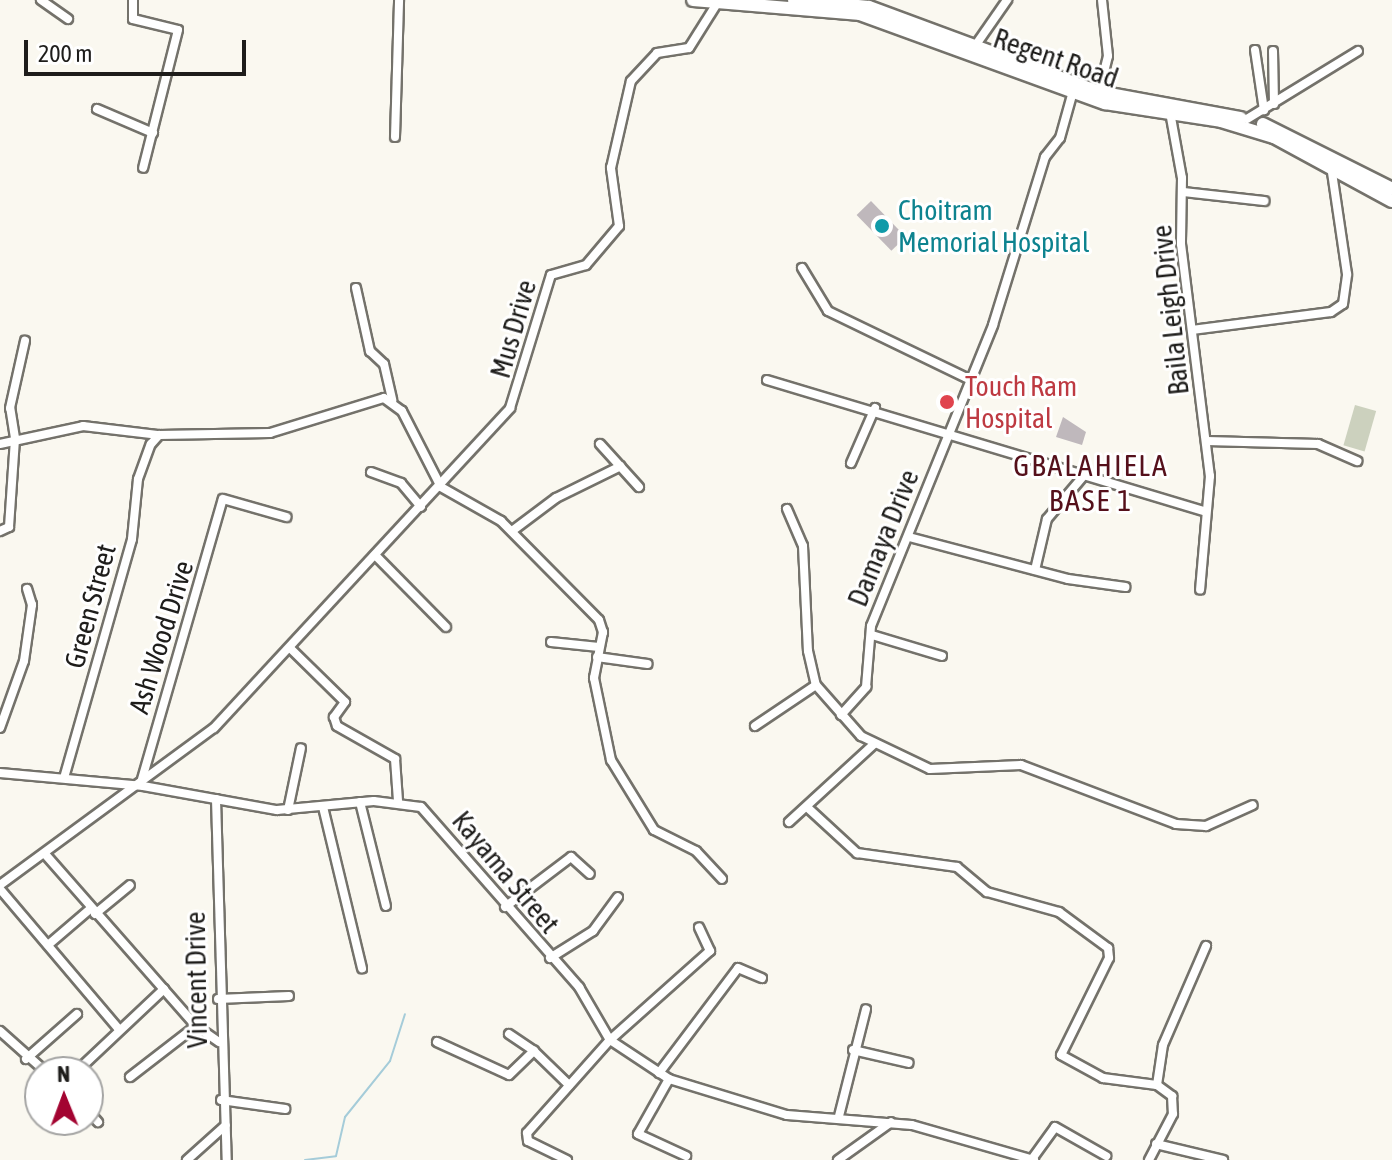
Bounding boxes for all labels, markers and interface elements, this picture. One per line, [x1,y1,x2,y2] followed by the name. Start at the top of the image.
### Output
[989,21,1123,95] street label: Regent Road
[28,24,250,74] scale bar
[38,40,92,67] text: 200 m
[898,193,1089,259] place label: Choitram Memorial Hospital
[873,217,891,235] marker: Choitram Memorial Hospital
[1144,223,1196,397] street label: Baila Leigh Drive
[483,276,543,382] street label: Mus Drive
[965,369,1077,435] place label: Touch Ram Hospital
[936,391,958,413] marker: Touch Ram Hospital
[1013,447,1169,518] district label: GBALAHIELA BASE 1
[840,465,926,611] street label: Damaya Drive
[57,540,123,672] street label: Green Street
[122,556,200,718] street label: Ash Wood Drive
[445,804,567,940] street label: Kayama Street
[178,911,214,1049] street label: Vincent Drive
[24,1056,104,1136] north arrow
[57,1061,70,1087] text: N

